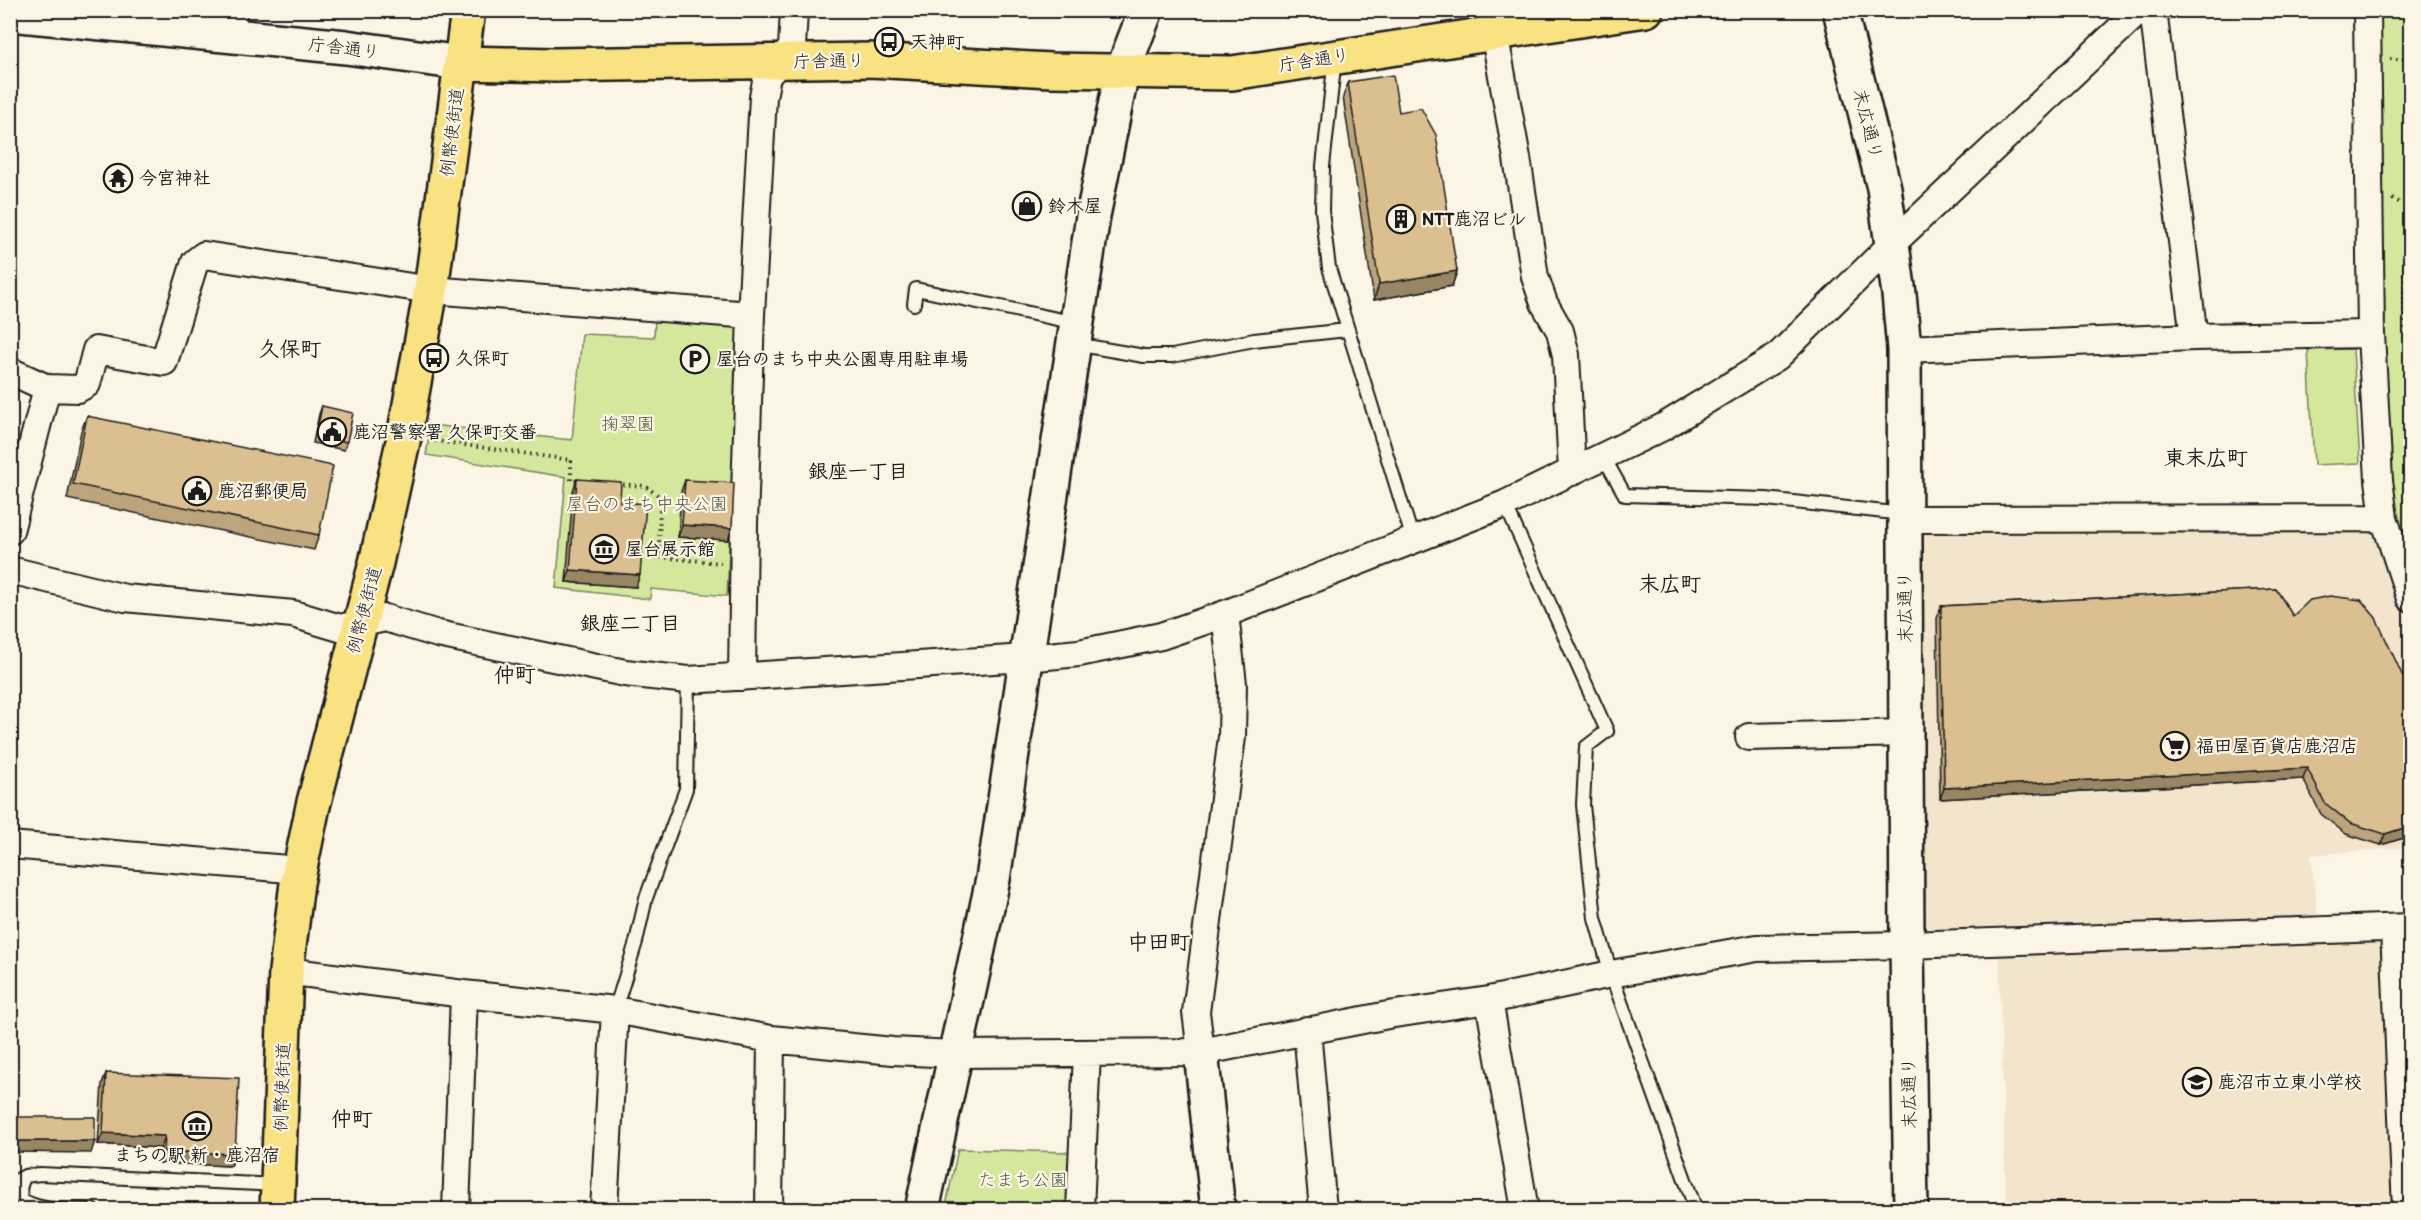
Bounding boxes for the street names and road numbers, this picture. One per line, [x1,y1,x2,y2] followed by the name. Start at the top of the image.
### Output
[307,33,381,63] street label: 庁舎通り
[1277,44,1351,76] street label: 庁舎通り
[793,49,865,73] street label: 庁舎通り
[436,86,468,178] street label: 例幣使街道
[1849,86,1887,162] street label: 末広通り
[342,564,386,656] street label: 例幣使街道
[1893,571,1917,643] street label: 末広通り
[269,1042,295,1132] street label: 例幣使街道
[1897,1057,1921,1129] street label: 末広通り

